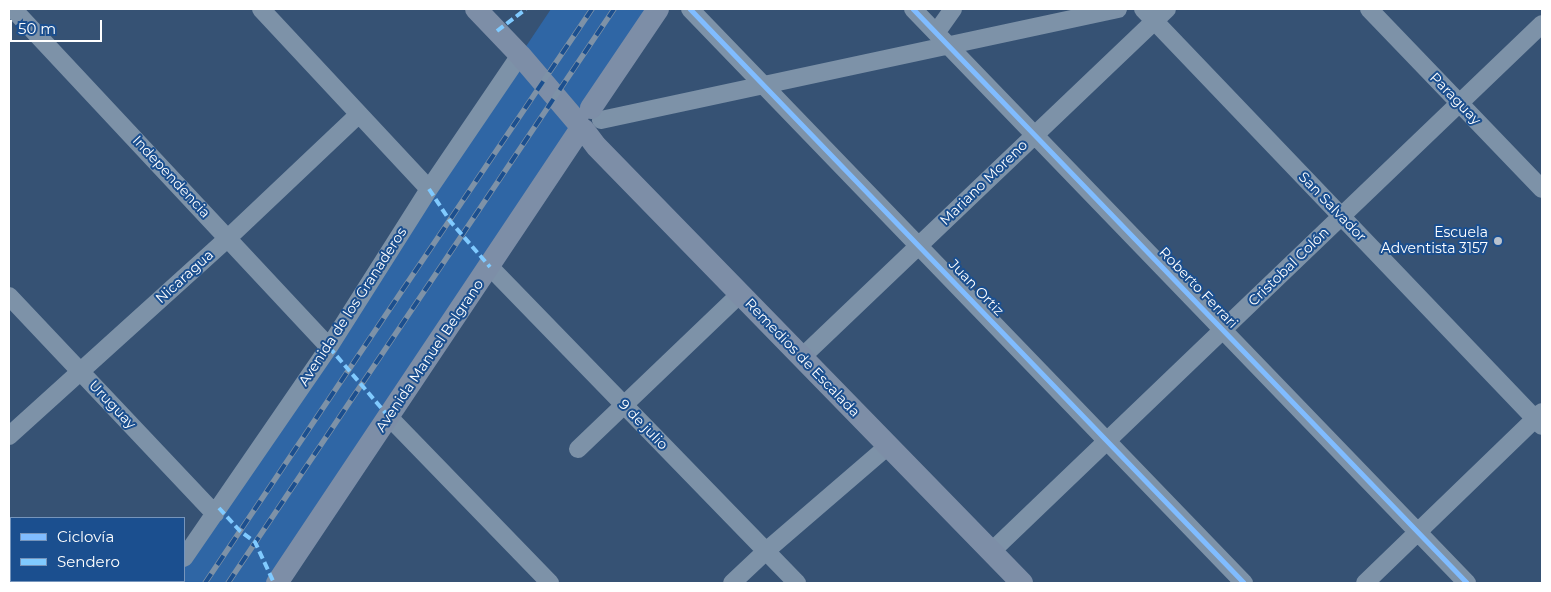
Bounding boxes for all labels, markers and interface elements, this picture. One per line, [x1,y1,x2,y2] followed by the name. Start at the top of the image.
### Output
[12,10,105,42] scale bar
[18,19,56,38] text: 50 m
[1426,69,1484,129] street label: Paraguay
[129,132,213,222] street label: Independencia
[937,137,1031,229] street label: Mariano Moreno
[1295,169,1369,245] street label: San Salvador
[1245,224,1333,310] street label: Cristobal Colón
[295,225,411,389] street label: Avenida de los Granaderos
[1381,225,1488,258] place label: Escuela Adventista 3157
[1492,235,1504,247] marker: Escuela Adventista 3157
[1155,244,1241,332] street label: Roberto Ferrari
[153,247,217,307] street label: Nicaragua
[945,256,1007,320] street label: Juan Ortiz
[373,276,487,436] street label: Avenida Manuel Belgrano
[741,295,863,421] street label: Remedios de Escalada
[85,377,139,433] street label: Uruguay
[615,396,671,454] street label: 9 de julio
[10,517,185,582] legend
[57,527,114,546] text: Ciclovía
[57,552,120,571] text: Sendero

